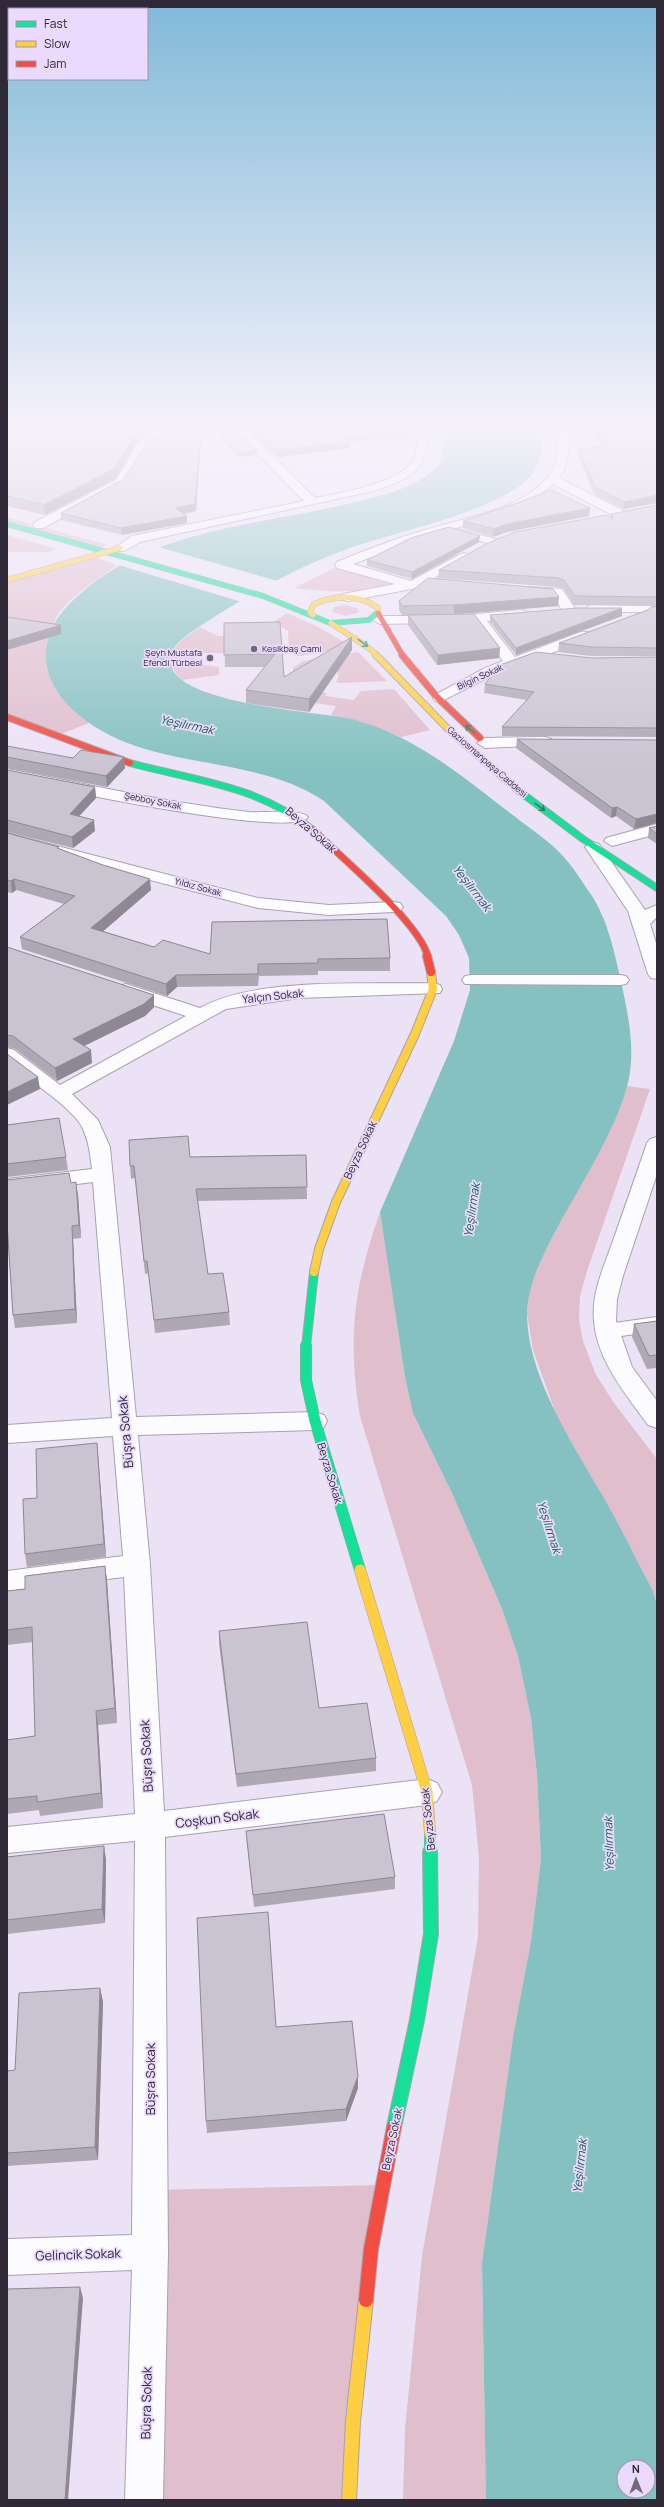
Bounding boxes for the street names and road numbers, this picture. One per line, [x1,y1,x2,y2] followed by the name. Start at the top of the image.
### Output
[455,660,505,693] street label: Bilgin Sokak
[444,723,530,800] street label: Gaziosmanpaşa Caddesi
[123,789,183,813] street label: Şebboy Sokak
[283,803,340,856] street label: Beyza Sokak
[173,874,224,899] street label: Yıldız Sokak
[242,985,305,1006] street label: Yalçın Sokak
[339,1118,380,1181] street label: Beyza Sokak
[113,1395,137,1469] street label: Büşra Sokak
[314,1441,347,1506] street label: Beyza Sokak
[135,1719,157,1793] street label: Büşra Sokak
[417,1786,438,1851] street label: Beyza Sokak
[174,1804,260,1832] street label: Coşkun Sokak
[141,2042,159,2115] street label: Büşra Sokak
[378,2106,406,2171] street label: Beyza Sokak
[35,2243,122,2264] street label: Gelincik Sokak
[136,2366,156,2439] street label: Büşra Sokak

